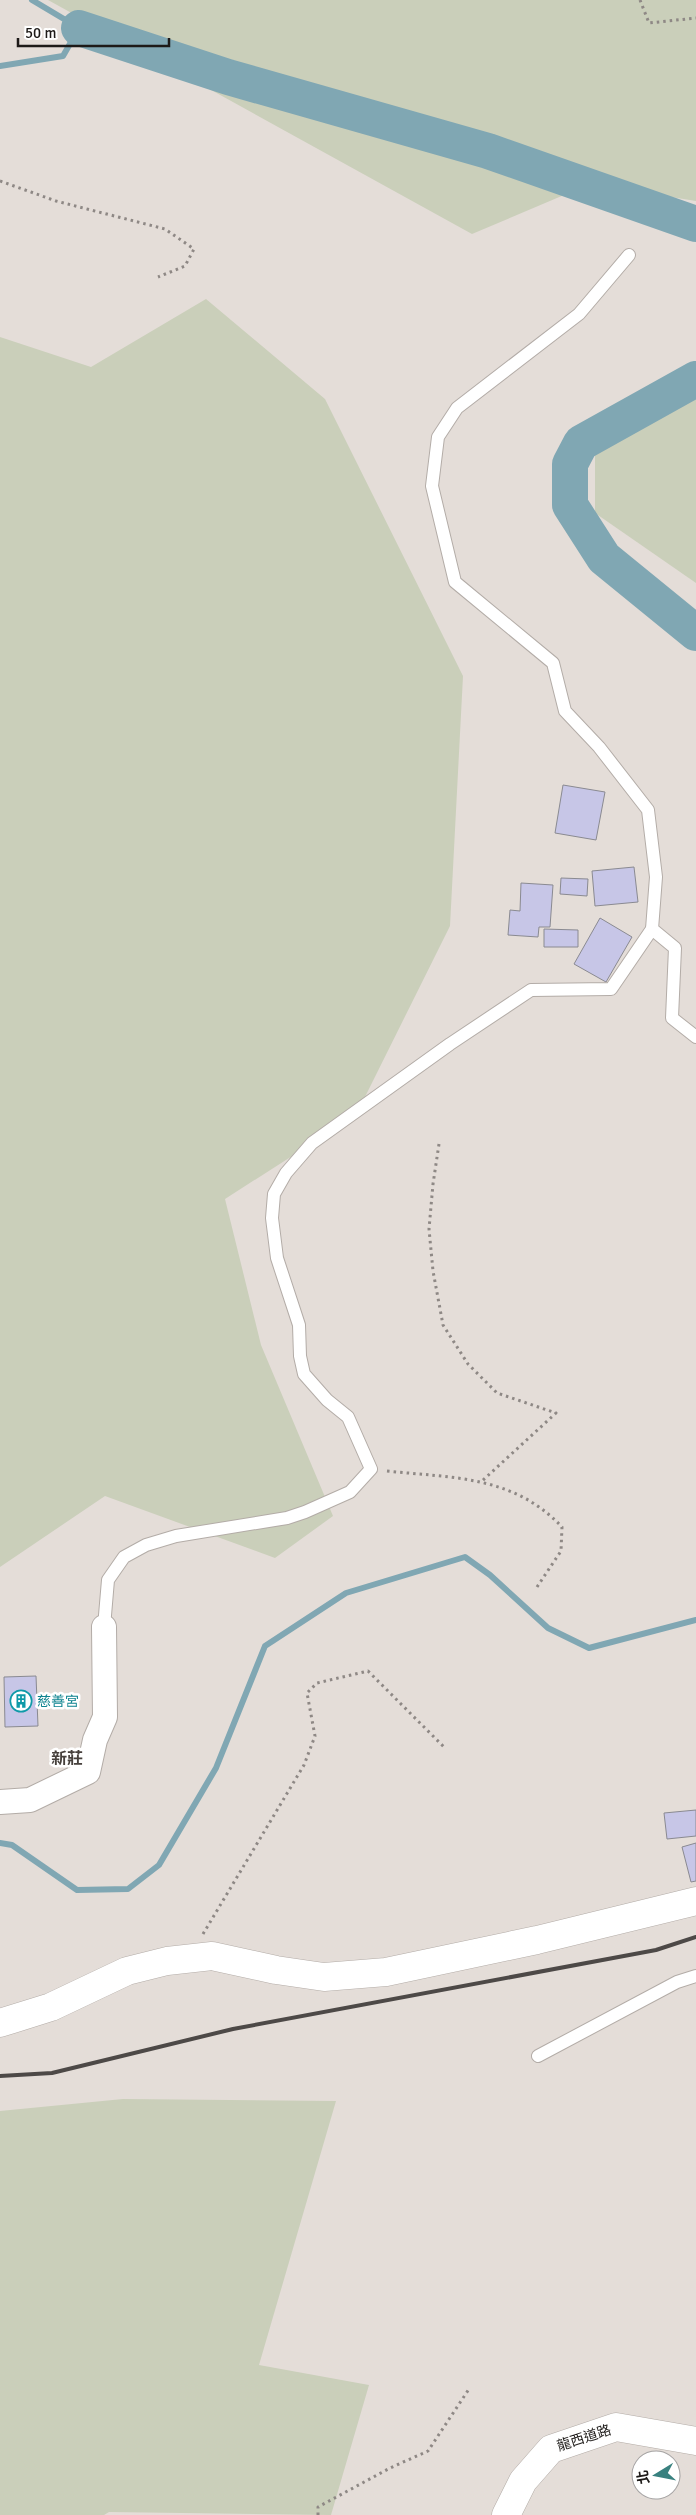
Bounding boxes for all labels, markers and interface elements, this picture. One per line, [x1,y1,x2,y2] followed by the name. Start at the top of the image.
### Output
[18,15,169,47] scale bar
[25,24,56,42] text: 50 m
[9,1689,33,1713] building icon: 慈善宮
[37,1693,79,1710] place label: 慈善宮
[51,1749,83,1769] district label: 新莊
[555,2421,613,2455] street label: 龍西道路
[631,2450,681,2500] north arrow
[634,2469,653,2486] text: 北

